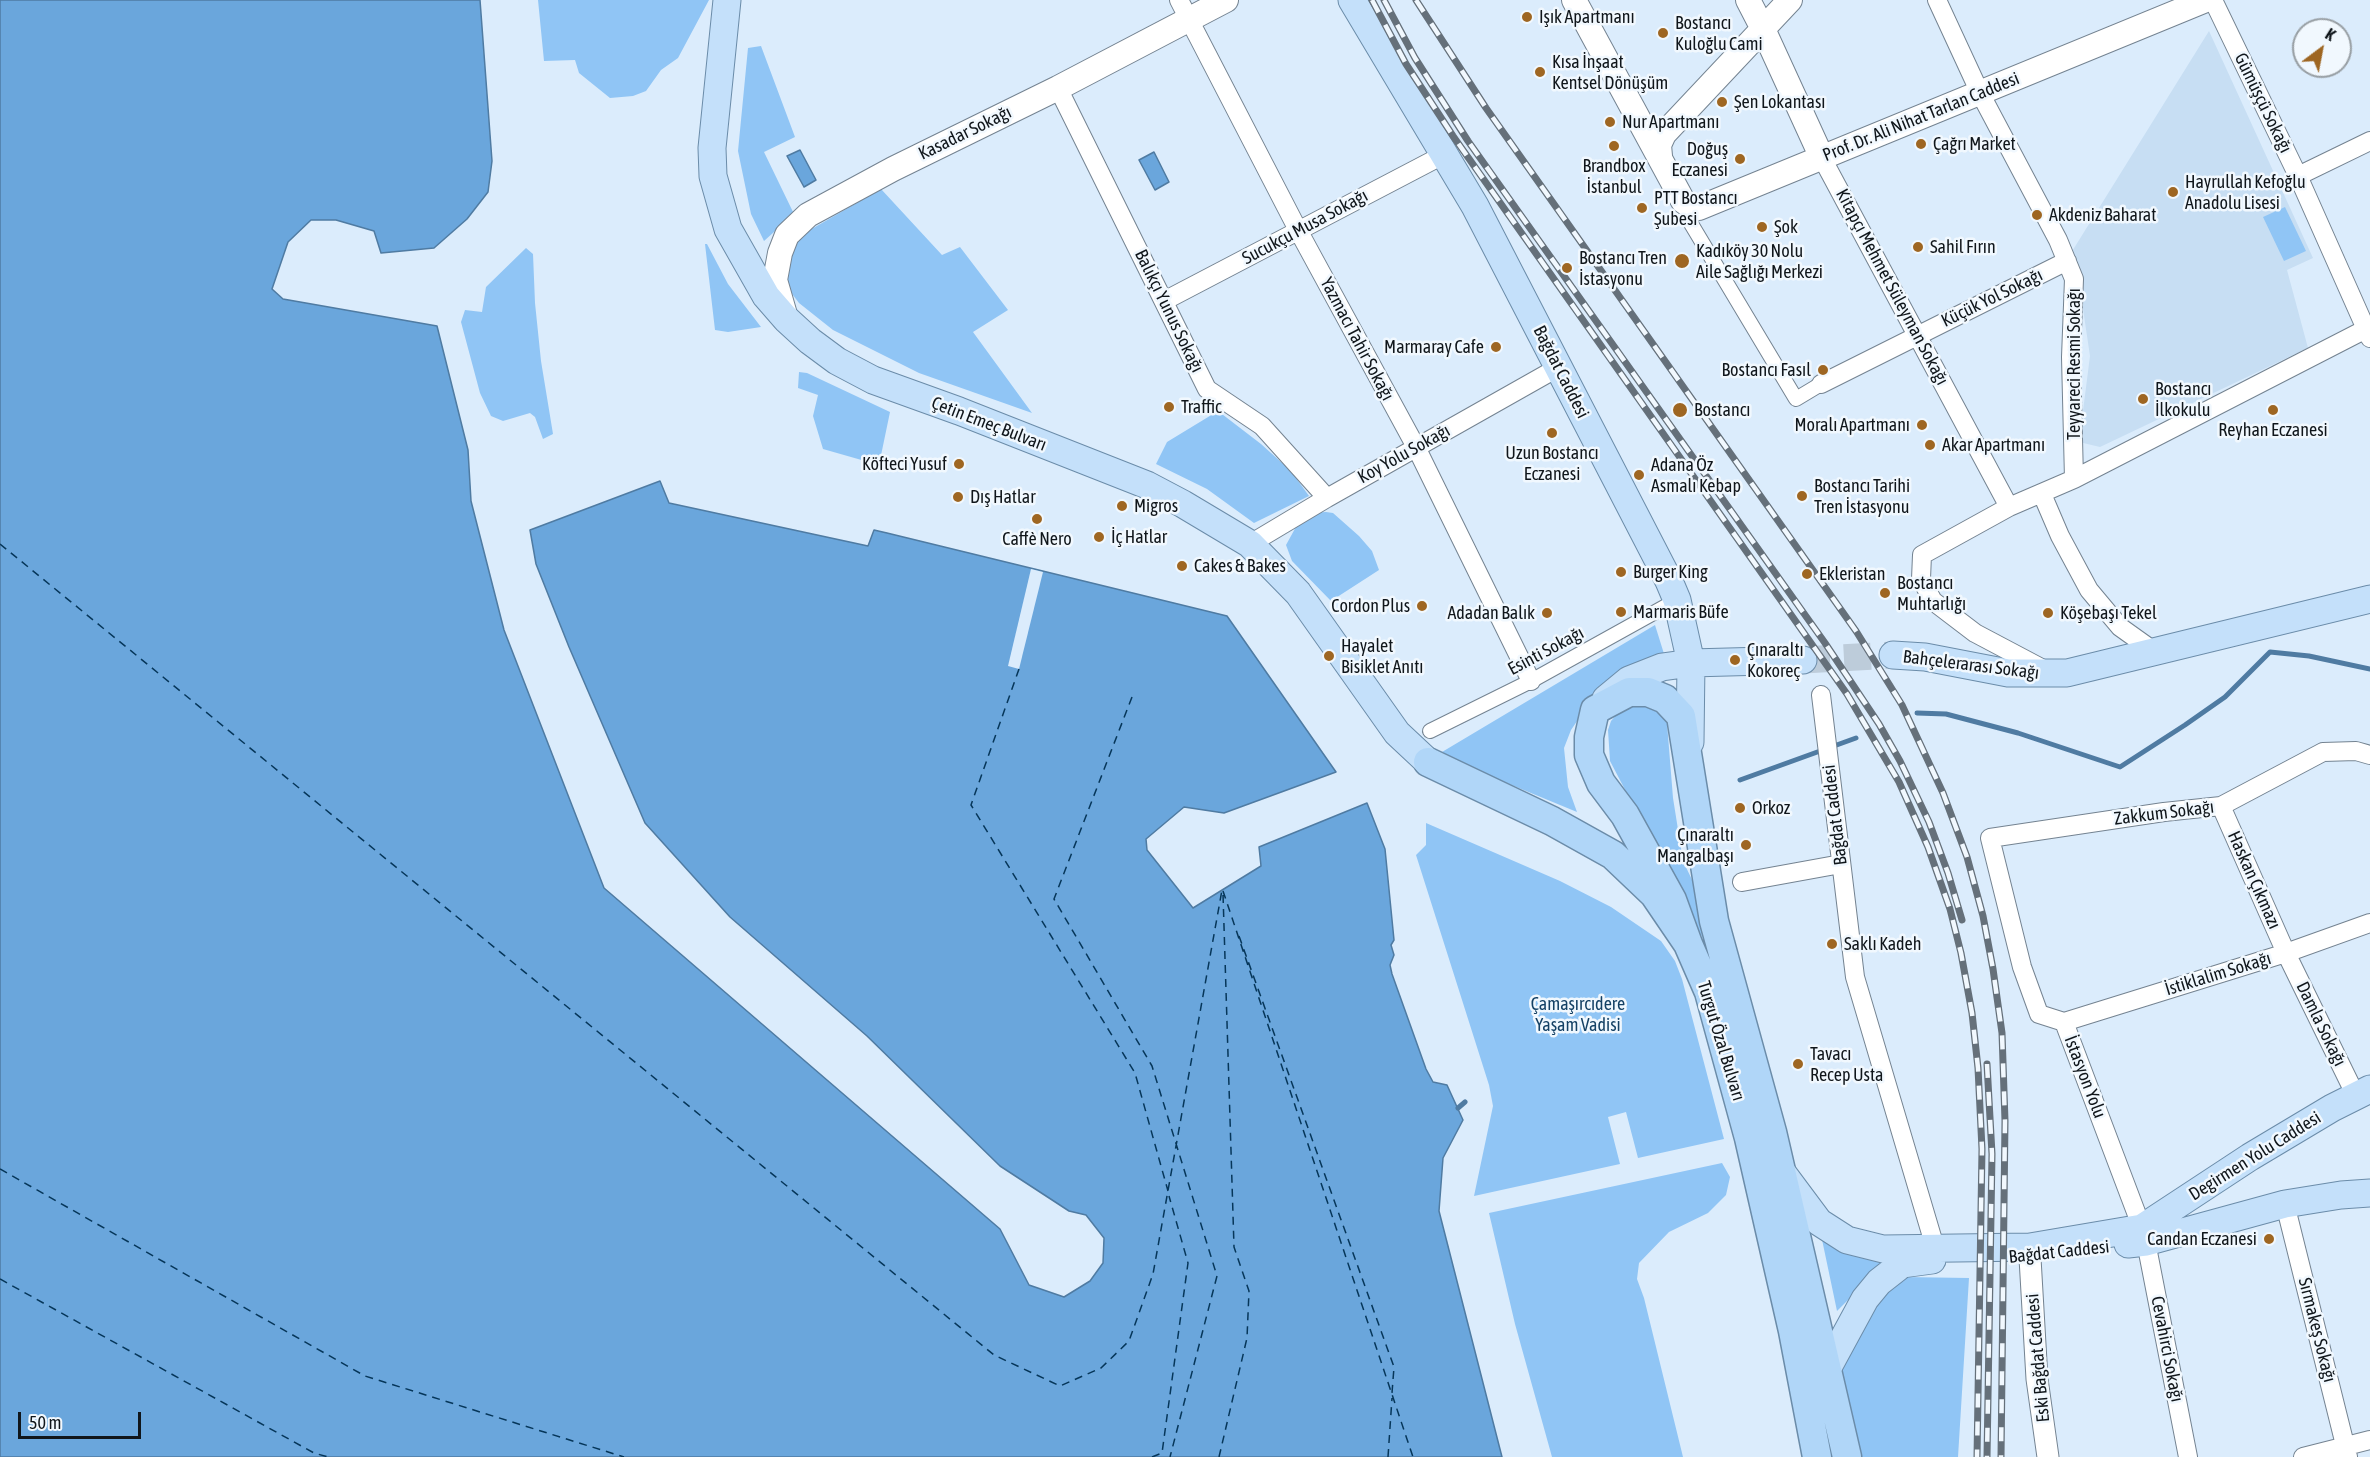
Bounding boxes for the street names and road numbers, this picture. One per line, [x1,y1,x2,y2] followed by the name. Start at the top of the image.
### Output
[2230,50,2296,156] street label: Gümüşçü Sokağı
[1820,68,2022,166] street label: Prof. Dr. Ali Nihat Tarlan Caddesi
[915,101,1015,165] street label: Kasadar Sokağı
[1239,185,1371,269] street label: Sucukçu Musa Sokağı
[1831,185,1953,389] street label: Kitapçı Mehmet Süleyman Sokağı
[1130,246,1208,376] street label: Balıkçı Yunus Sokağı
[1938,264,2046,332] street label: Küçük Yol Sokağı
[1315,274,1399,404] street label: Yazmacı Tahir Sokağı
[2063,288,2085,440] street label: Teyyareci Resmi Sokağı
[1528,322,1594,422] street label: Bağdat Caddesi
[928,392,1050,456] street label: Çetin Emeç Bulvarı
[1354,420,1454,488] street label: Koy Yolu Sokağı
[1504,622,1588,680] street label: Esinti Sokağı
[1902,646,2040,684] street label: Bahçelerarası Sokağı
[1818,764,1852,866] street label: Bağdat Caddesi
[2113,796,2215,830] street label: Zakkum Sokağı
[2223,828,2285,932] street label: Haskan Çıkmazı
[2162,948,2274,1000] street label: İstiklalim Sokağı
[2291,978,2351,1070] street label: Damla Sokağı
[1693,979,1749,1103] street label: Turgut Özal Bulvarı
[2059,1033,2111,1121] street label: İstasyon Yolu
[2185,1107,2325,1205] street label: Degirmen Yolu Caddesi
[2008,1236,2110,1268] street label: Bağdat Caddesi
[2294,1275,2340,1385] street label: Sırmakeş Sokağı
[2022,1293,2054,1423] street label: Eski Bağdat Caddesi
[2146,1294,2188,1404] street label: Cevahirci Sokağı

